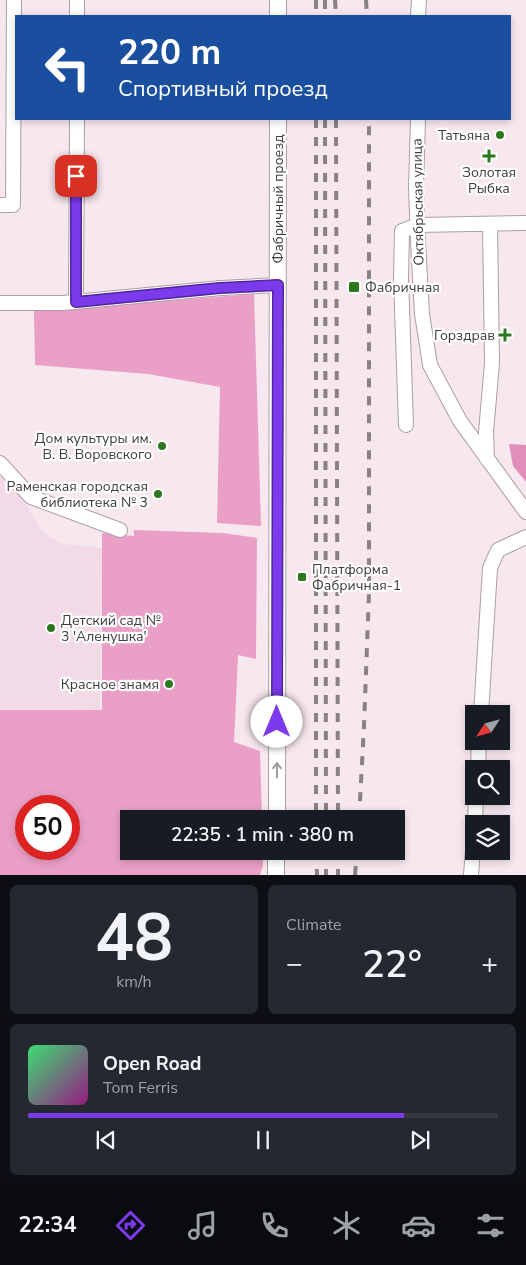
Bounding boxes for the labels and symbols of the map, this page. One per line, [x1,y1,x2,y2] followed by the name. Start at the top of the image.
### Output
[438,126,490,145] place label: Татьяна
[494,129,506,141] marker: Татьяна
[269,134,288,264] street label: Фабричный проезд
[407,138,429,266] street label: Октябрьская улица
[483,150,495,162] marker: Золотая Рыбка
[55,155,97,197] pin
[462,163,516,198] place label: Золотая Рыбка
[365,278,440,297] place label: Фабричная
[347,280,361,294] marker: Фабричная
[434,326,495,345] place label: Горздрав
[499,329,511,341] marker: Горздрав
[35,429,152,464] place label: Дом культуры им. В. В. Воровского
[156,440,168,452] marker: Дом культуры им. В. В. Воровского
[6,477,148,512] place label: Раменская городская библиотека № 3
[152,488,164,500] marker: Раменская городская библиотека № 3
[312,560,401,595] place label: Платформа Фабричная-1
[296,571,308,583] marker: Платформа Фабричная-1
[61,611,161,646] place label: Детский сад № 3 'Аленушка'
[45,622,57,634] marker: Детский сад № 3 'Аленушка'
[61,675,159,694] place label: Красное знамя
[163,678,175,690] marker: Красное знамя
[250,695,302,747] position arrow
[465,705,510,750] north arrow
[272,762,282,778] one-way arrow
[15,795,80,860] speed limit sign: 50

